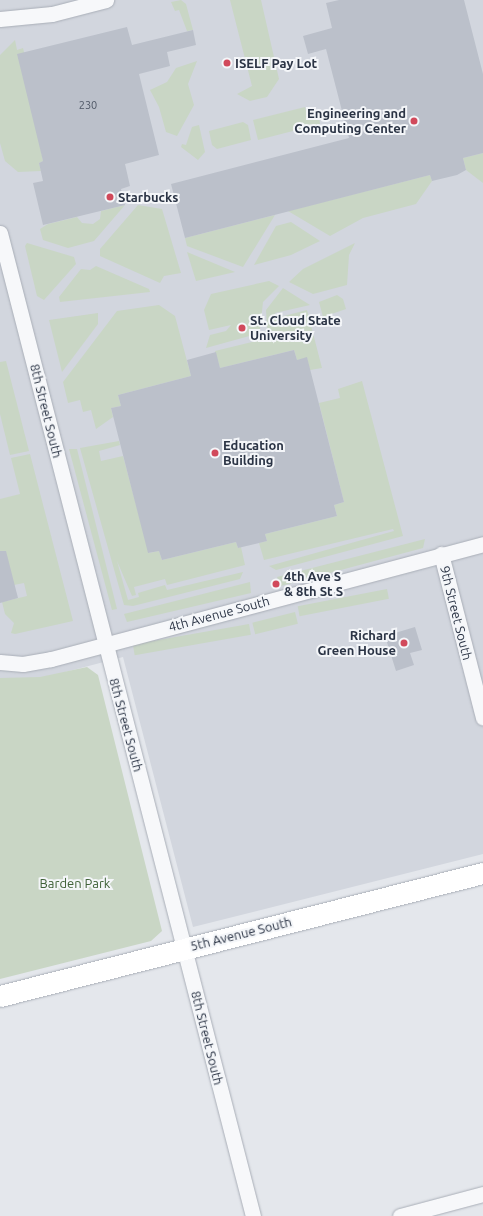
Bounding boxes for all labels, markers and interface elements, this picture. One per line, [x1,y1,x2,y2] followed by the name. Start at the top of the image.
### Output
[235,55,317,71] place label: ISELF Pay Lot
[222,58,232,68] marker: ISELF Pay Lot
[79,98,97,112] house number: 230
[294,106,406,137] place label: Engineering and Computing Center
[409,116,419,126] marker: Engineering and Computing Center
[118,189,178,205] place label: Starbucks
[105,192,115,202] marker: Starbucks
[250,313,341,344] place label: St. Cloud State University
[237,323,247,333] marker: St. Cloud State University
[27,362,65,460] street label: 8th Street South
[223,438,284,469] place label: Education Building
[210,448,220,458] marker: Education Building
[437,564,475,662] street label: 9th Street South
[284,569,343,600] place label: 4th Ave S & 8th St S
[271,579,281,589] marker: 4th Ave S & 8th St S
[167,593,271,635] street label: 4th Avenue South
[318,628,396,659] place label: Richard Green House
[399,638,409,648] marker: Richard Green House
[106,676,146,774] street label: 8th Street South
[40,875,110,891] park label: Barden Park
[189,914,293,954] street label: 5th Avenue South
[188,989,226,1087] street label: 8th Street South

